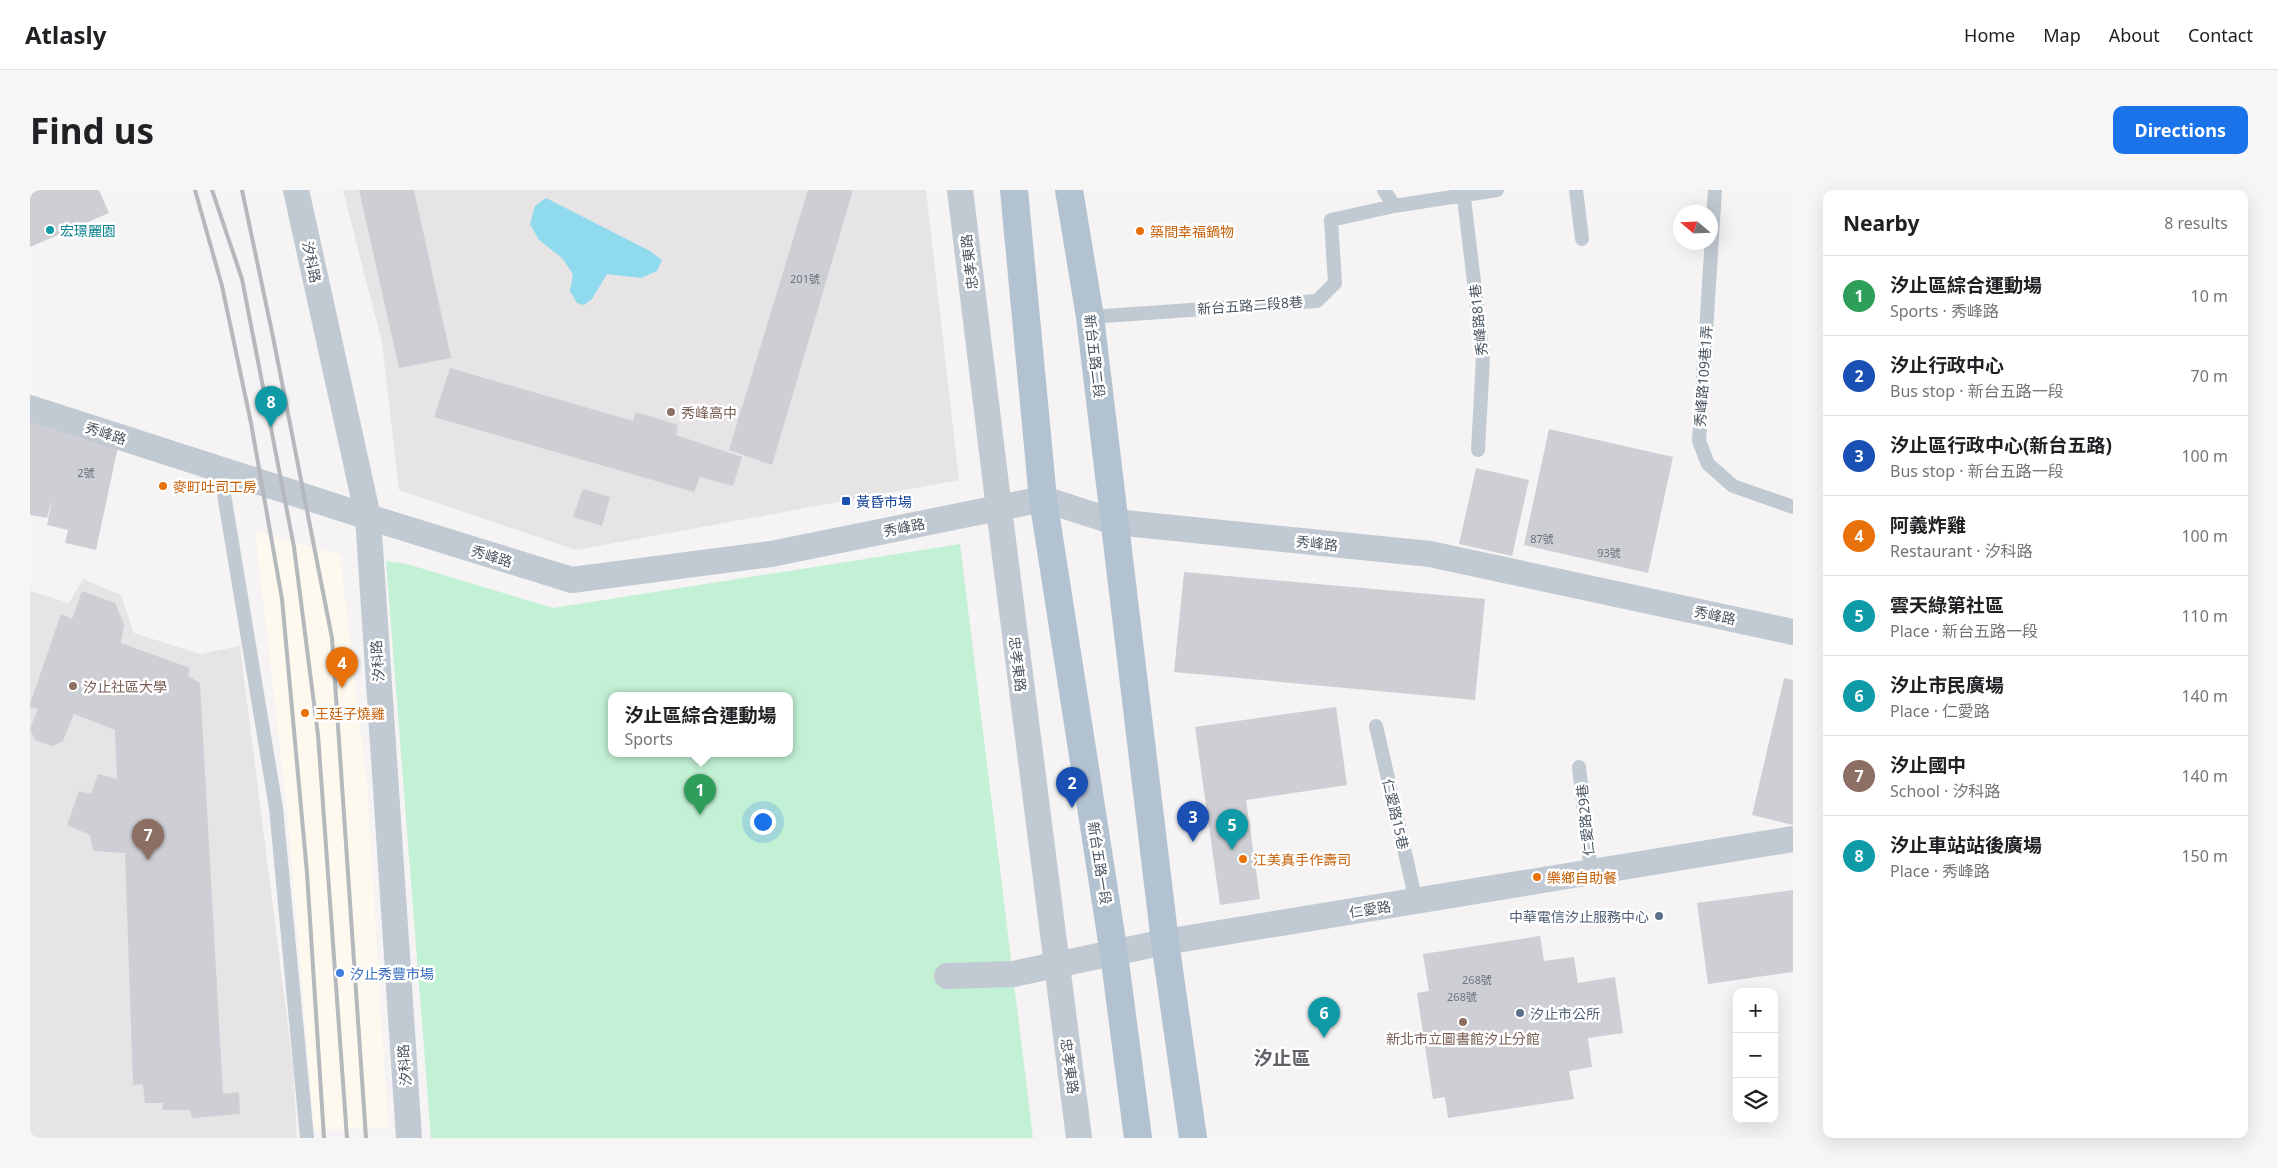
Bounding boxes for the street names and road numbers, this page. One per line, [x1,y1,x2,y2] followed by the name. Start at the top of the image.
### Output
[956,233,982,291] street label: 忠孝東路
[298,239,326,285] street label: 汐科路
[1465,283,1491,357] street label: 秀峰路81巷
[1196,292,1304,318] street label: 新台五路二段8巷
[1080,313,1110,399] street label: 新台五路二段
[1690,324,1716,428] street label: 秀峰路109巷1弄
[83,417,129,449] street label: 秀峰路
[882,514,926,540] street label: 秀峰路
[1295,531,1339,555] street label: 秀峰路
[469,541,515,571] street label: 秀峰路
[1692,601,1738,629] street label: 秀峰路
[1005,635,1031,693] street label: 忠孝東路
[366,639,388,683] street label: 汐科路
[1379,777,1413,851] street label: 仁愛路15巷
[1572,783,1598,857] street label: 仁愛路29巷
[1084,820,1116,906] street label: 新台五路一段
[1348,896,1392,922] street label: 仁愛路
[1057,1037,1083,1095] street label: 忠孝東路
[393,1043,415,1087] street label: 汐科路

